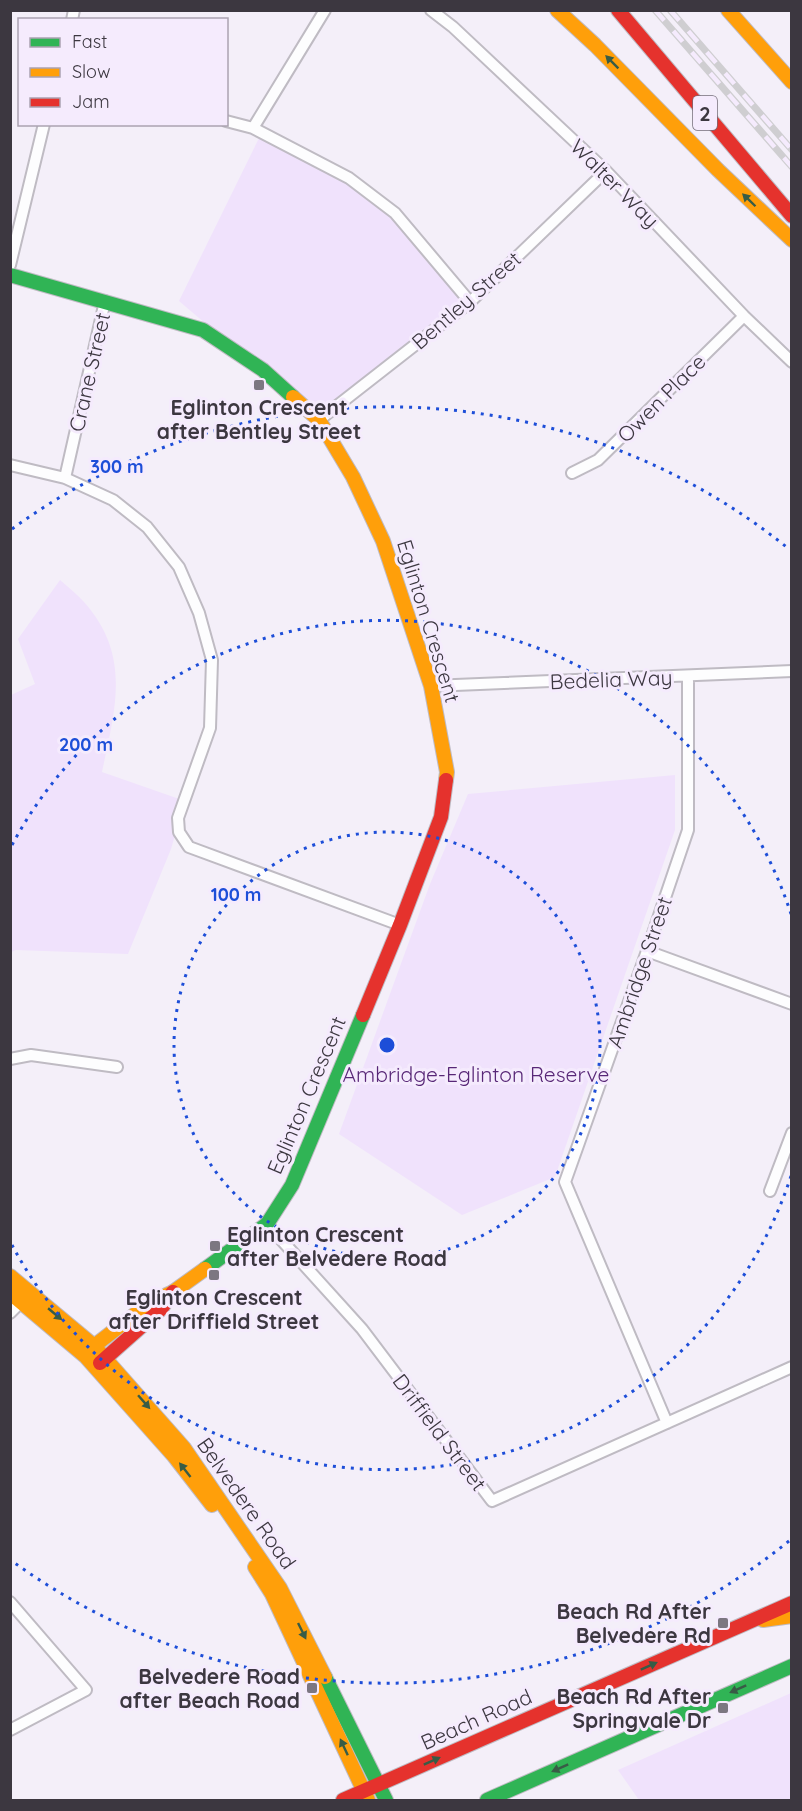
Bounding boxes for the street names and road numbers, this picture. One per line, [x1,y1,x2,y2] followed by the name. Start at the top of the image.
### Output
[693,96,717,130] road number: 2
[565,133,665,233] street label: Walter Way
[406,246,526,354] street label: Bentley Street
[63,310,115,434] street label: Crane Street
[611,348,711,448] street label: Owen Place
[392,536,466,706] street label: Eglinton Crescent
[549,664,673,694] street label: Bedelia Way
[601,893,677,1051] street label: Ambridge Street
[261,1012,351,1178] street label: Eglinton Crescent
[388,1368,492,1496] street label: Driffield Street
[192,1432,302,1574] street label: Belvedere Road
[416,1683,536,1755] street label: Beach Road

